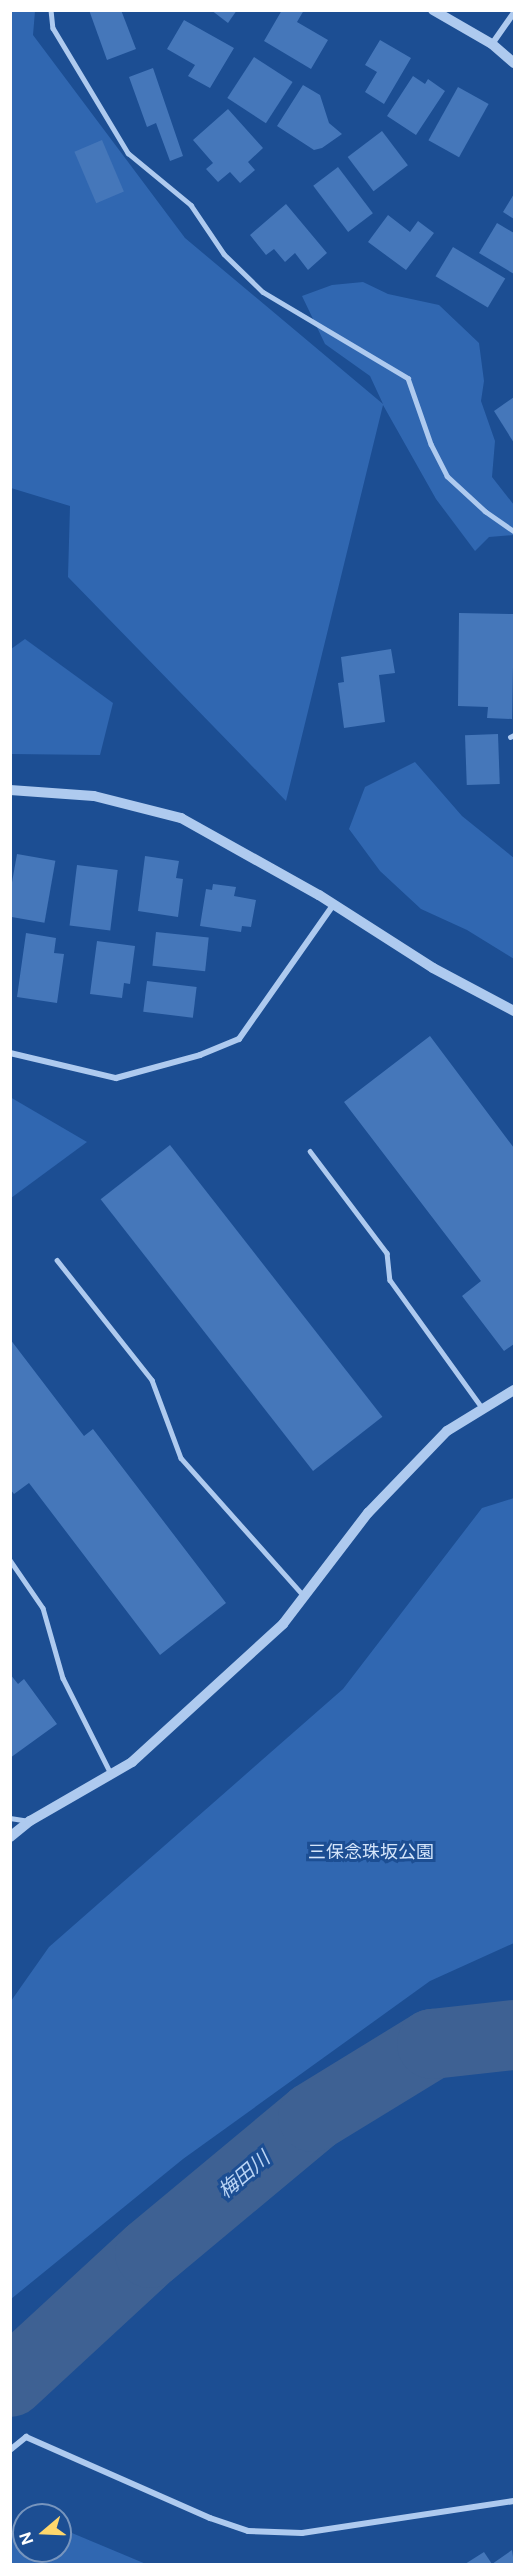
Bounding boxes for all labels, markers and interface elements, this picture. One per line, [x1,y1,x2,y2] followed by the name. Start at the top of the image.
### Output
[308,1841,434,1863] park label: 三保念珠坂公園
[213,2147,275,2203] water label: 梅田川
[12,2503,72,2563] north arrow
[15,2529,37,2547] text: N

